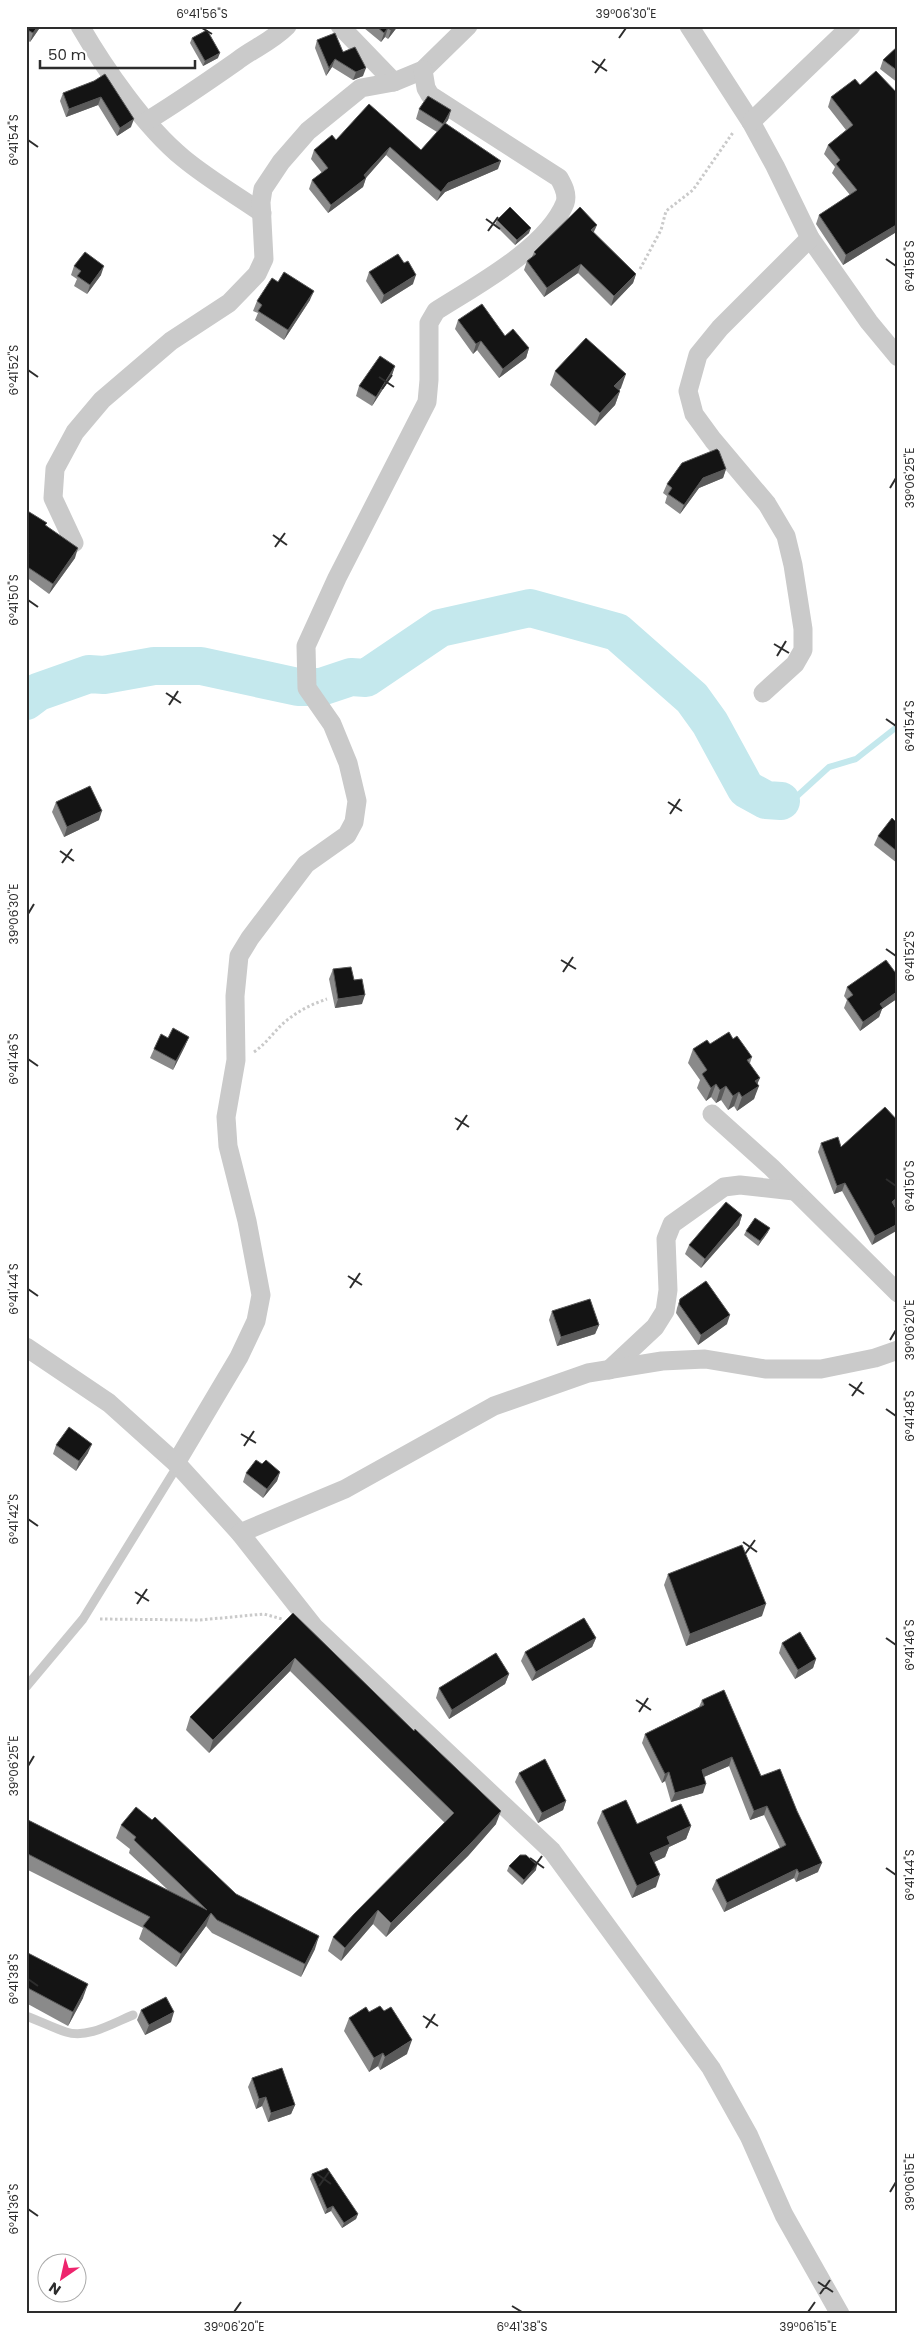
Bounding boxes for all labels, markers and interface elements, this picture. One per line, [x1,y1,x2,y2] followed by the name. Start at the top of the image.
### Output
[176,5,228,22] text: 6°41'56"S
[596,5,656,22] text: 39°06'30"E
[40,38,195,70] scale bar
[48,44,86,65] text: 50 m
[5,114,22,166] text: 6°41'54"S
[901,240,918,292] text: 6°41'58"S
[5,345,22,395] text: 6°41'52"S
[901,448,918,508] text: 39°06'25"E
[5,574,22,626] text: 6°41'50"S
[901,700,918,752] text: 6°41'54"S
[5,884,22,944] text: 39°06'30"E
[901,931,918,981] text: 6°41'52"S
[5,1033,22,1085] text: 6°41'46"S
[901,1160,918,1212] text: 6°41'50"S
[5,1263,22,1315] text: 6°41'44"S
[901,1300,918,1360] text: 39°06'20"E
[901,1390,918,1442] text: 6°41'48"S
[5,1494,22,1544] text: 6°41'42"S
[901,1619,918,1671] text: 6°41'46"S
[5,1736,22,1796] text: 39°06'25"E
[901,1849,918,1901] text: 6°41'44"S
[5,1953,22,2005] text: 6°41'38"S
[901,2153,918,2211] text: 39°06'15"E
[5,2183,22,2235] text: 6°41'36"S
[38,2252,88,2302] north arrow
[45,2278,65,2300] text: N
[204,2318,264,2335] text: 39°06'20"E
[496,2318,548,2335] text: 6°41'38"S
[779,2318,837,2335] text: 39°06'15"E

